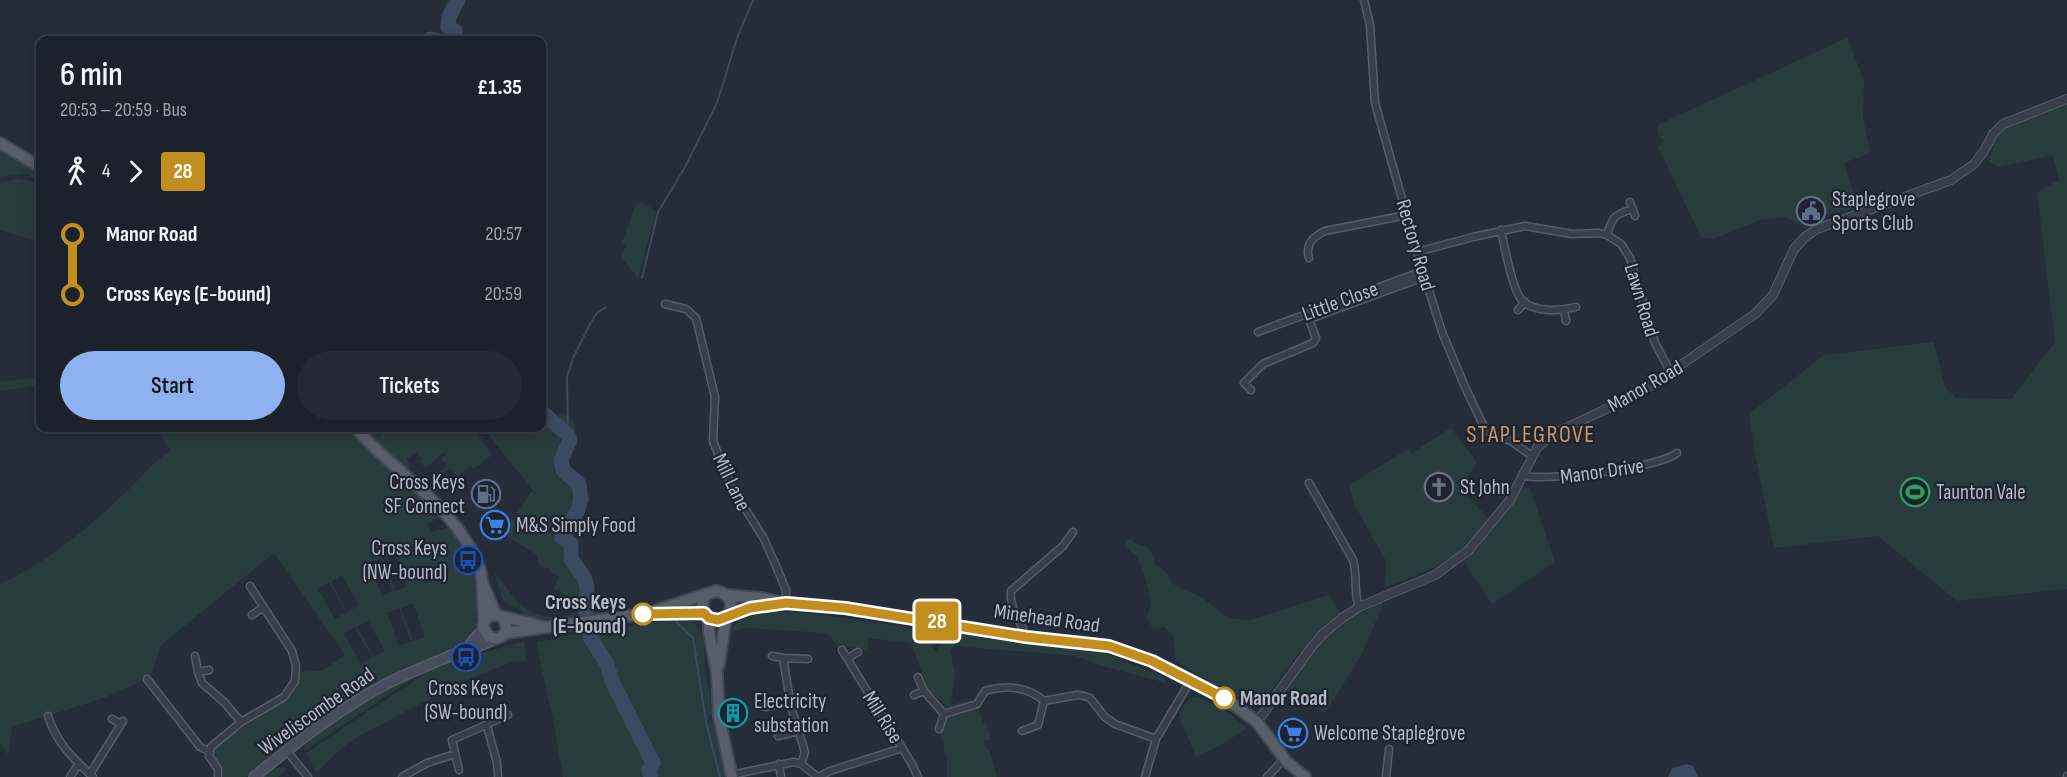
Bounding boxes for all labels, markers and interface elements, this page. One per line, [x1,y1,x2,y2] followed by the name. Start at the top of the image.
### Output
[60,55,123,95] text: 6 min
[477,74,522,101] text: £1.35
[60,98,187,122] text: 20:53 – 20:59 · Bus
[60,155,93,188] icon: walk
[119,155,152,188] icon: forward
[102,159,110,183] text: 4
[173,159,193,184] text: 28
[1832,187,1915,236] place label: Staplegrove Sports Club
[1795,195,1827,227] public building icon: Staplegrove Sports Club
[1391,197,1440,294] street label: Rectory Road
[106,221,197,248] text: Manor Road
[485,222,522,246] text: 20:57
[1619,261,1664,340] street label: Lawn Road
[1299,276,1382,327] street label: Little Close
[106,281,271,308] text: Cross Keys (E-bound)
[484,282,522,306] text: 20:59
[60,351,285,420] button: Start
[297,351,522,420] button: Tickets
[1603,355,1687,418] street label: Manor Road
[1466,420,1596,449] district label: STAPLEGROVE
[707,449,756,515] street label: Mill Lane
[1559,453,1646,490] street label: Manor Drive
[385,470,465,519] place label: Cross Keys SF Connect
[1423,471,1455,503] church icon: St John
[1460,475,1510,500] place label: St John
[1899,476,1931,508] sports icon: Taunton Vale
[470,478,502,510] fuel station icon: Cross Keys SF Connect
[1936,480,2026,505] place label: Taunton Vale
[479,509,511,541] supermarket icon: M&S Simply Food
[516,513,636,538] place label: M&S Simply Food
[362,536,447,585] place label: Cross Keys (NW-bound)
[452,544,484,576] bus stop icon: Cross Keys (NW-bound)
[545,590,626,639] place label: Cross Keys (E-bound)
[992,599,1101,638] street label: Minehead Road
[910,602,964,640] line badge: 28
[632,603,654,625] marker: Cross Keys (E-bound)
[927,609,947,634] text: 28
[450,641,482,673] bus stop icon: Cross Keys (SW-bound)
[254,662,379,761] street label: Wiveliscombe Road
[425,676,507,725] place label: Cross Keys (SW-bound)
[857,686,908,748] street label: Mill Rise
[1240,686,1327,711] place label: Manor Road
[1213,687,1235,709] marker: Manor Road
[754,689,829,738] place label: Electricity substation
[717,697,749,729] building icon: Electricity substation
[1277,717,1309,749] supermarket icon: Welcome Staplegrove
[1314,721,1465,746] place label: Welcome Staplegrove

